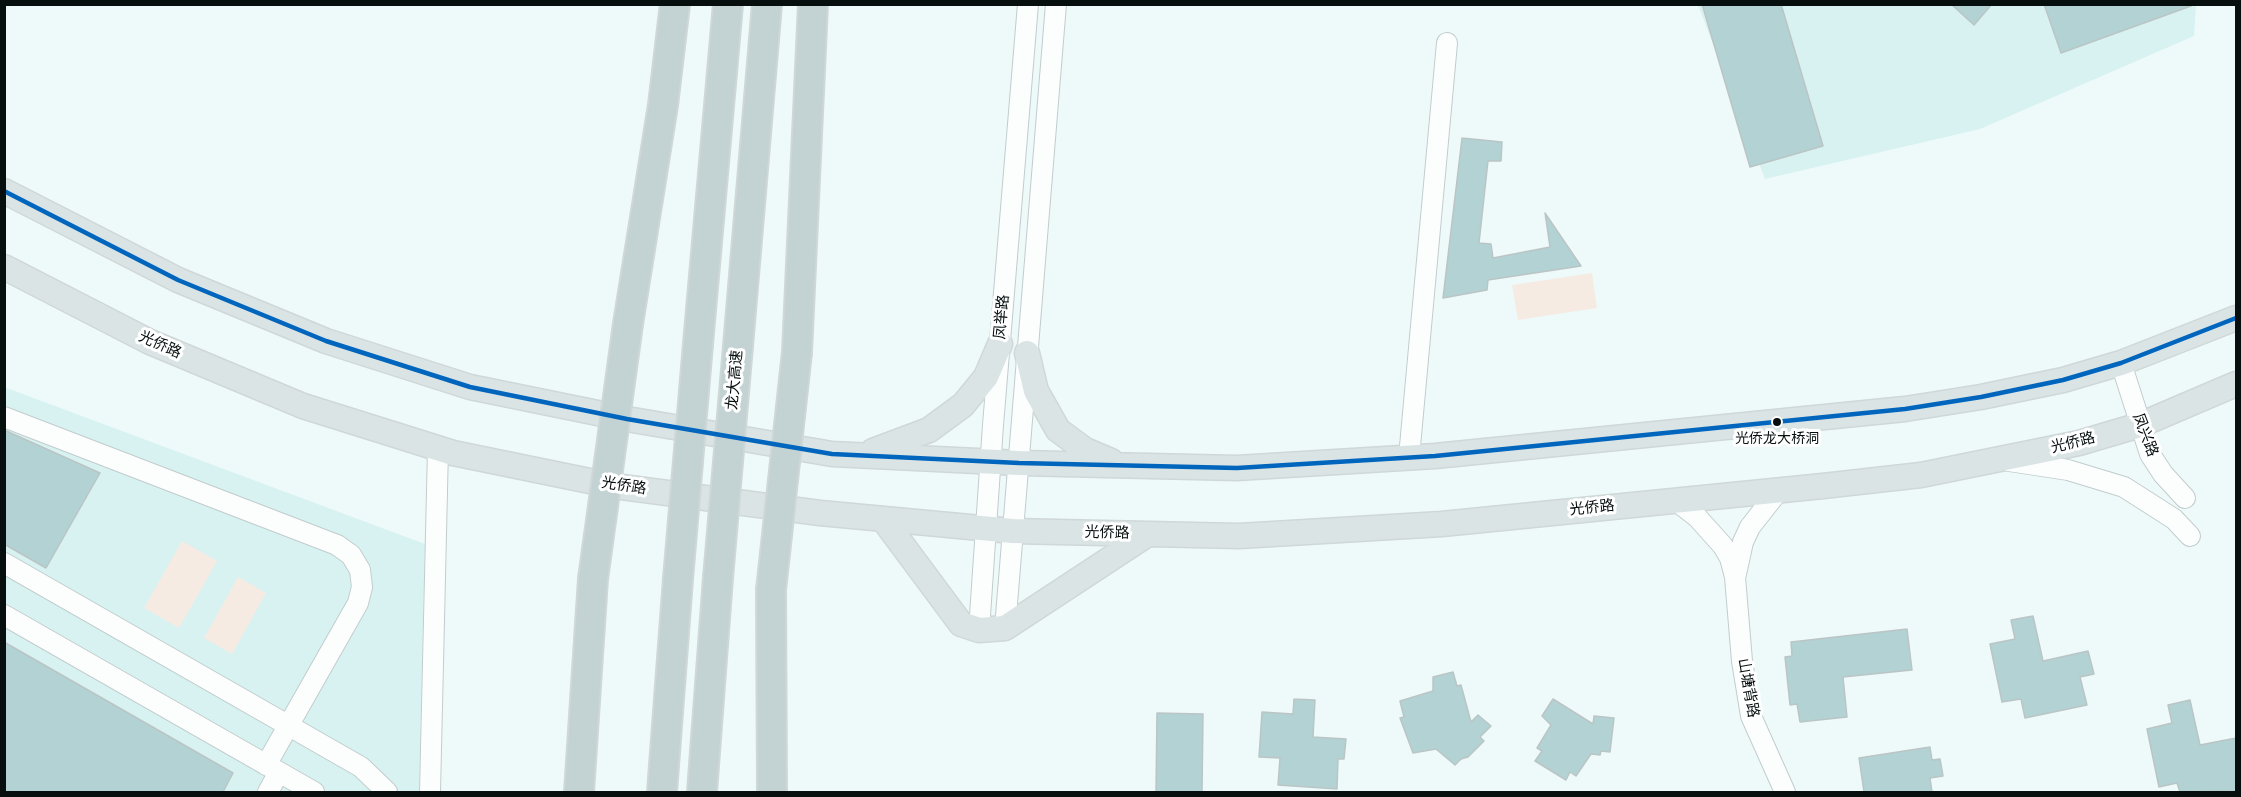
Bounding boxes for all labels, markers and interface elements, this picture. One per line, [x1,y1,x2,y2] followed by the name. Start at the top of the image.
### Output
[991,294,1013,340] street label: 凤举路
[136,328,184,362] street label: 光侨路
[723,349,747,411] street label: 龙大高速
[2129,411,2161,459] street label: 凤兴路
[1771,416,1783,428] marker: 光侨龙大桥洞
[2049,429,2097,457] street label: 光侨路
[1735,431,1819,447] place label: 光侨龙大桥洞
[600,474,648,498] street label: 光侨路
[1569,497,1615,519] street label: 光侨路
[1084,524,1130,542] street label: 光侨路
[1734,657,1762,719] street label: 山塘背路

